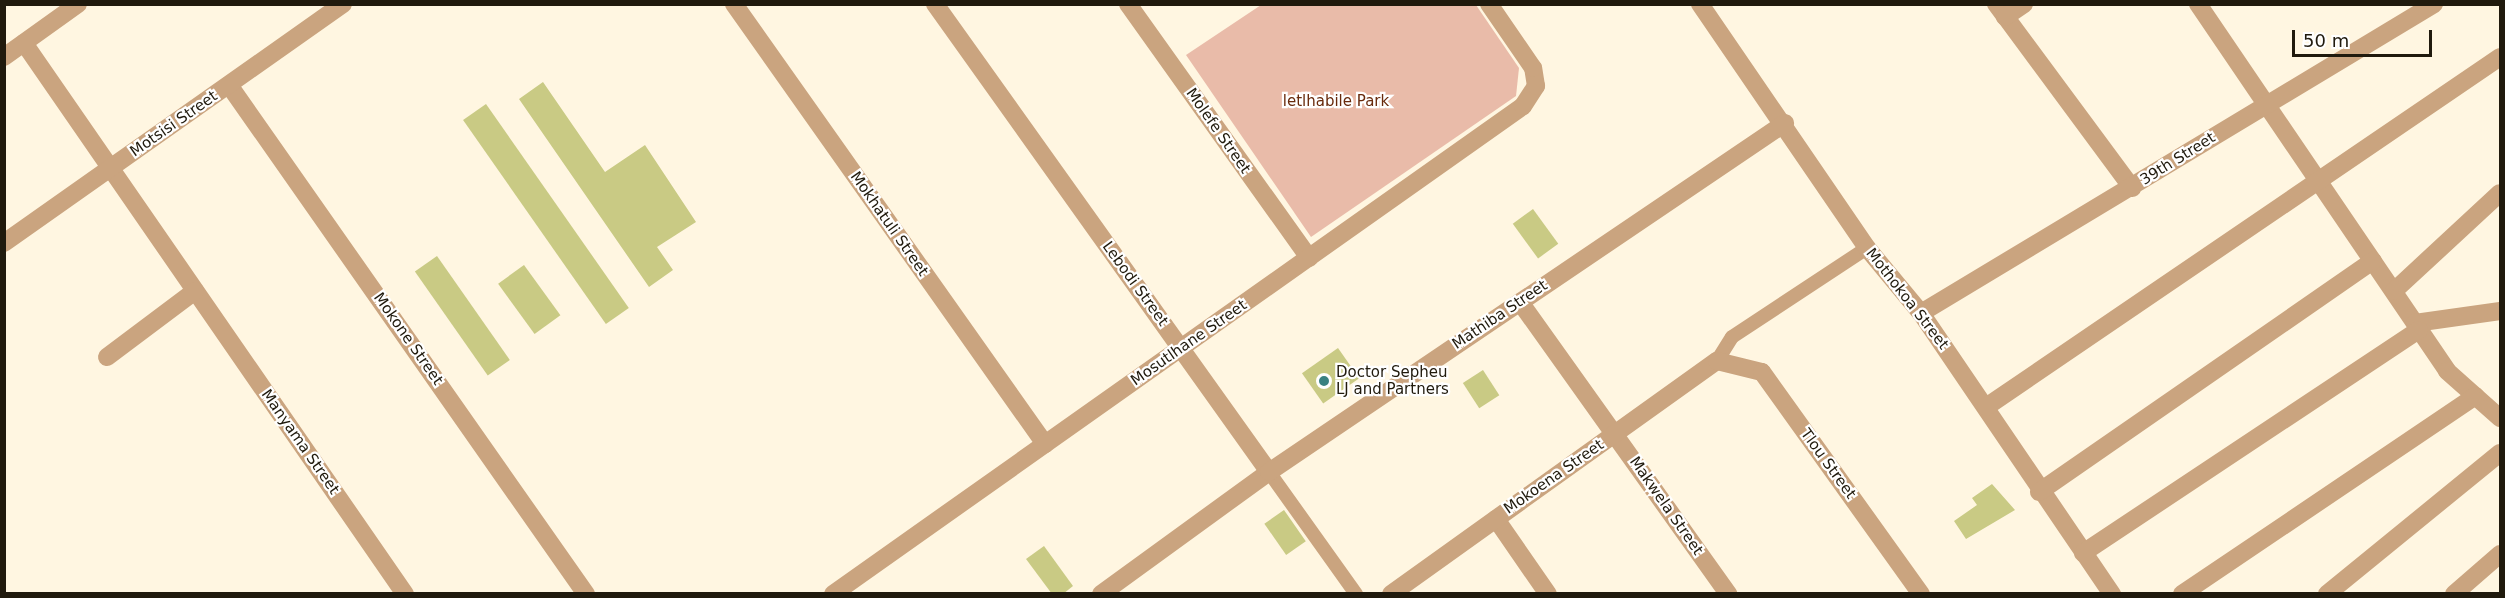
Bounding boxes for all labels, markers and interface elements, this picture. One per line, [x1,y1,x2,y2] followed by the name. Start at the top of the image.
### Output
[2295,18,2434,56] scale bar
[2303,30,2349,51] text: 50 m
[1182,85,1254,177] street label: Molefe Street
[127,87,221,161] street label: Motsisi Street
[1283,93,1389,111] park label: letlhabile Park
[2137,129,2219,189] street label: 39th Street
[846,168,932,280] street label: Mokhatuli Street
[1098,238,1172,330] street label: Lebodi Street
[1862,245,1952,353] street label: Mothokoa Street
[1449,277,1551,353] street label: Mathiba Street
[370,289,446,389] street label: Mokone Street
[1128,296,1250,390] street label: Mosutlhane Street
[1336,363,1449,398] place label: Doctor Sepheu LJ and Partners
[1317,374,1331,388] marker: Doctor Sepheu LJ and Partners
[257,386,343,498] street label: Manyama Street
[1797,425,1859,503] street label: Tlou Street
[1501,436,1607,518] street label: Mokoena Street
[1625,453,1707,559] street label: Makwela Street

